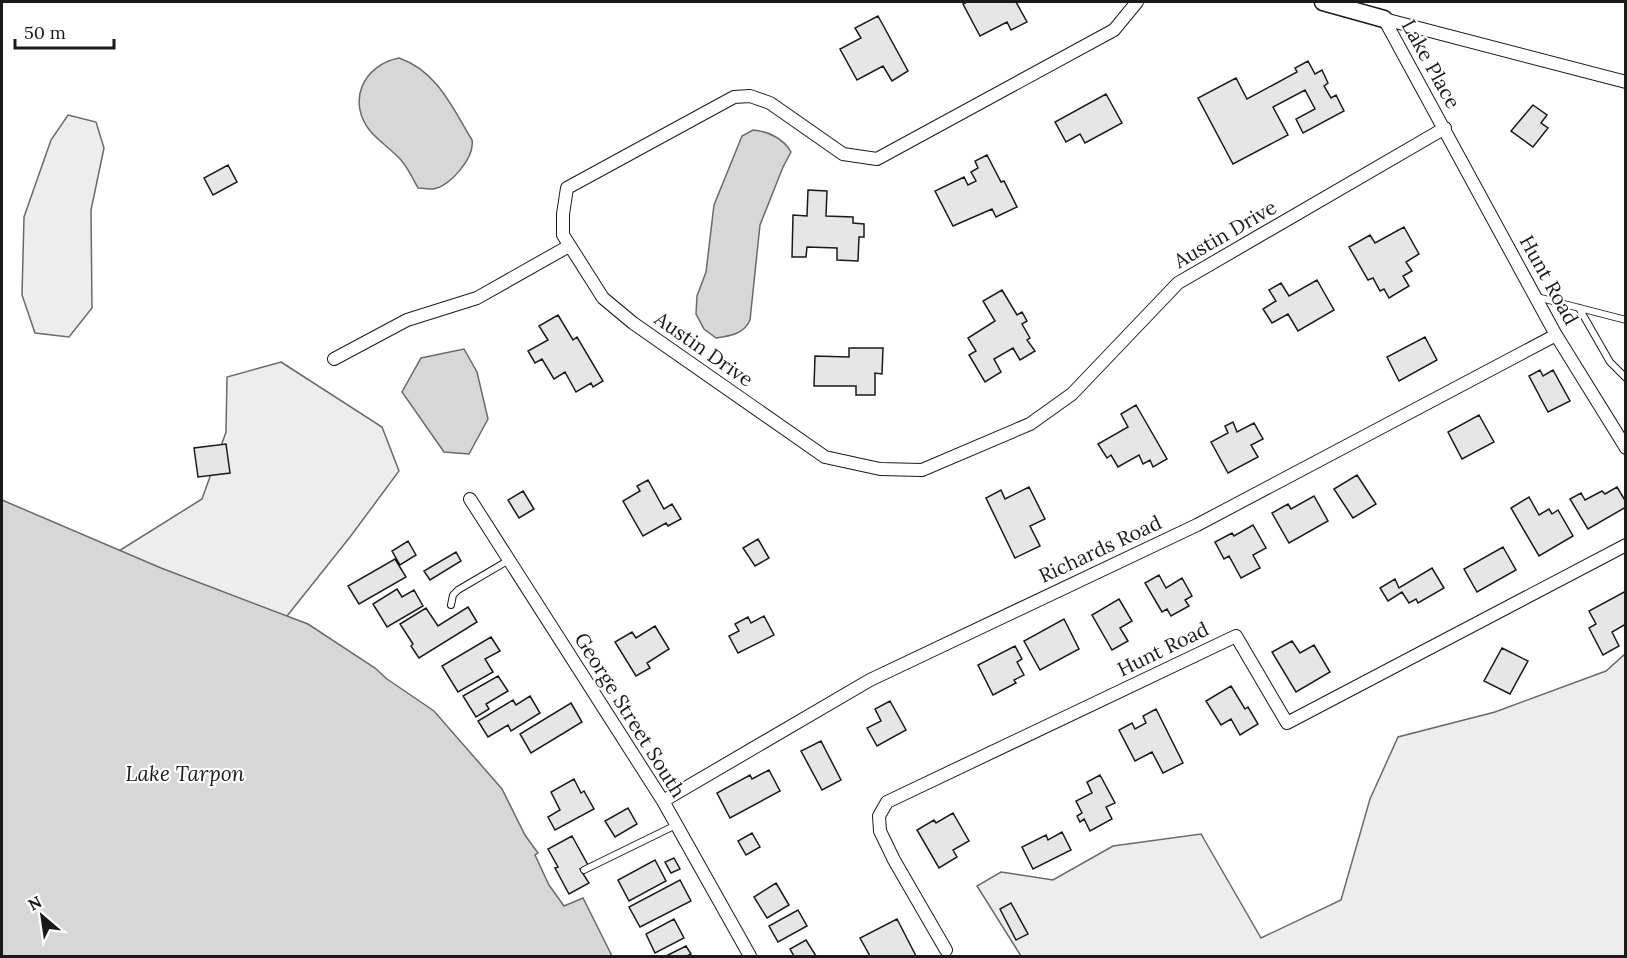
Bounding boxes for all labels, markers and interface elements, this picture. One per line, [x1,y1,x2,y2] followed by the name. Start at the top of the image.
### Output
[15,12,114,50] scale bar
[1397,15,1466,113] street label: Lake Place
[24,21,66,44] text: 50 m
[1168,194,1281,274] street label: Austin Drive
[1515,231,1584,329] street label: Hunt Road
[649,305,758,392] street label: Austin Drive
[1034,509,1165,588] street label: Richards Road
[1113,616,1213,681] street label: Hunt Road
[569,628,691,802] street label: George Street South
[125,760,245,787] water label: Lake Tarpon
[12,886,72,946] north arrow
[24,891,45,915] text: N

